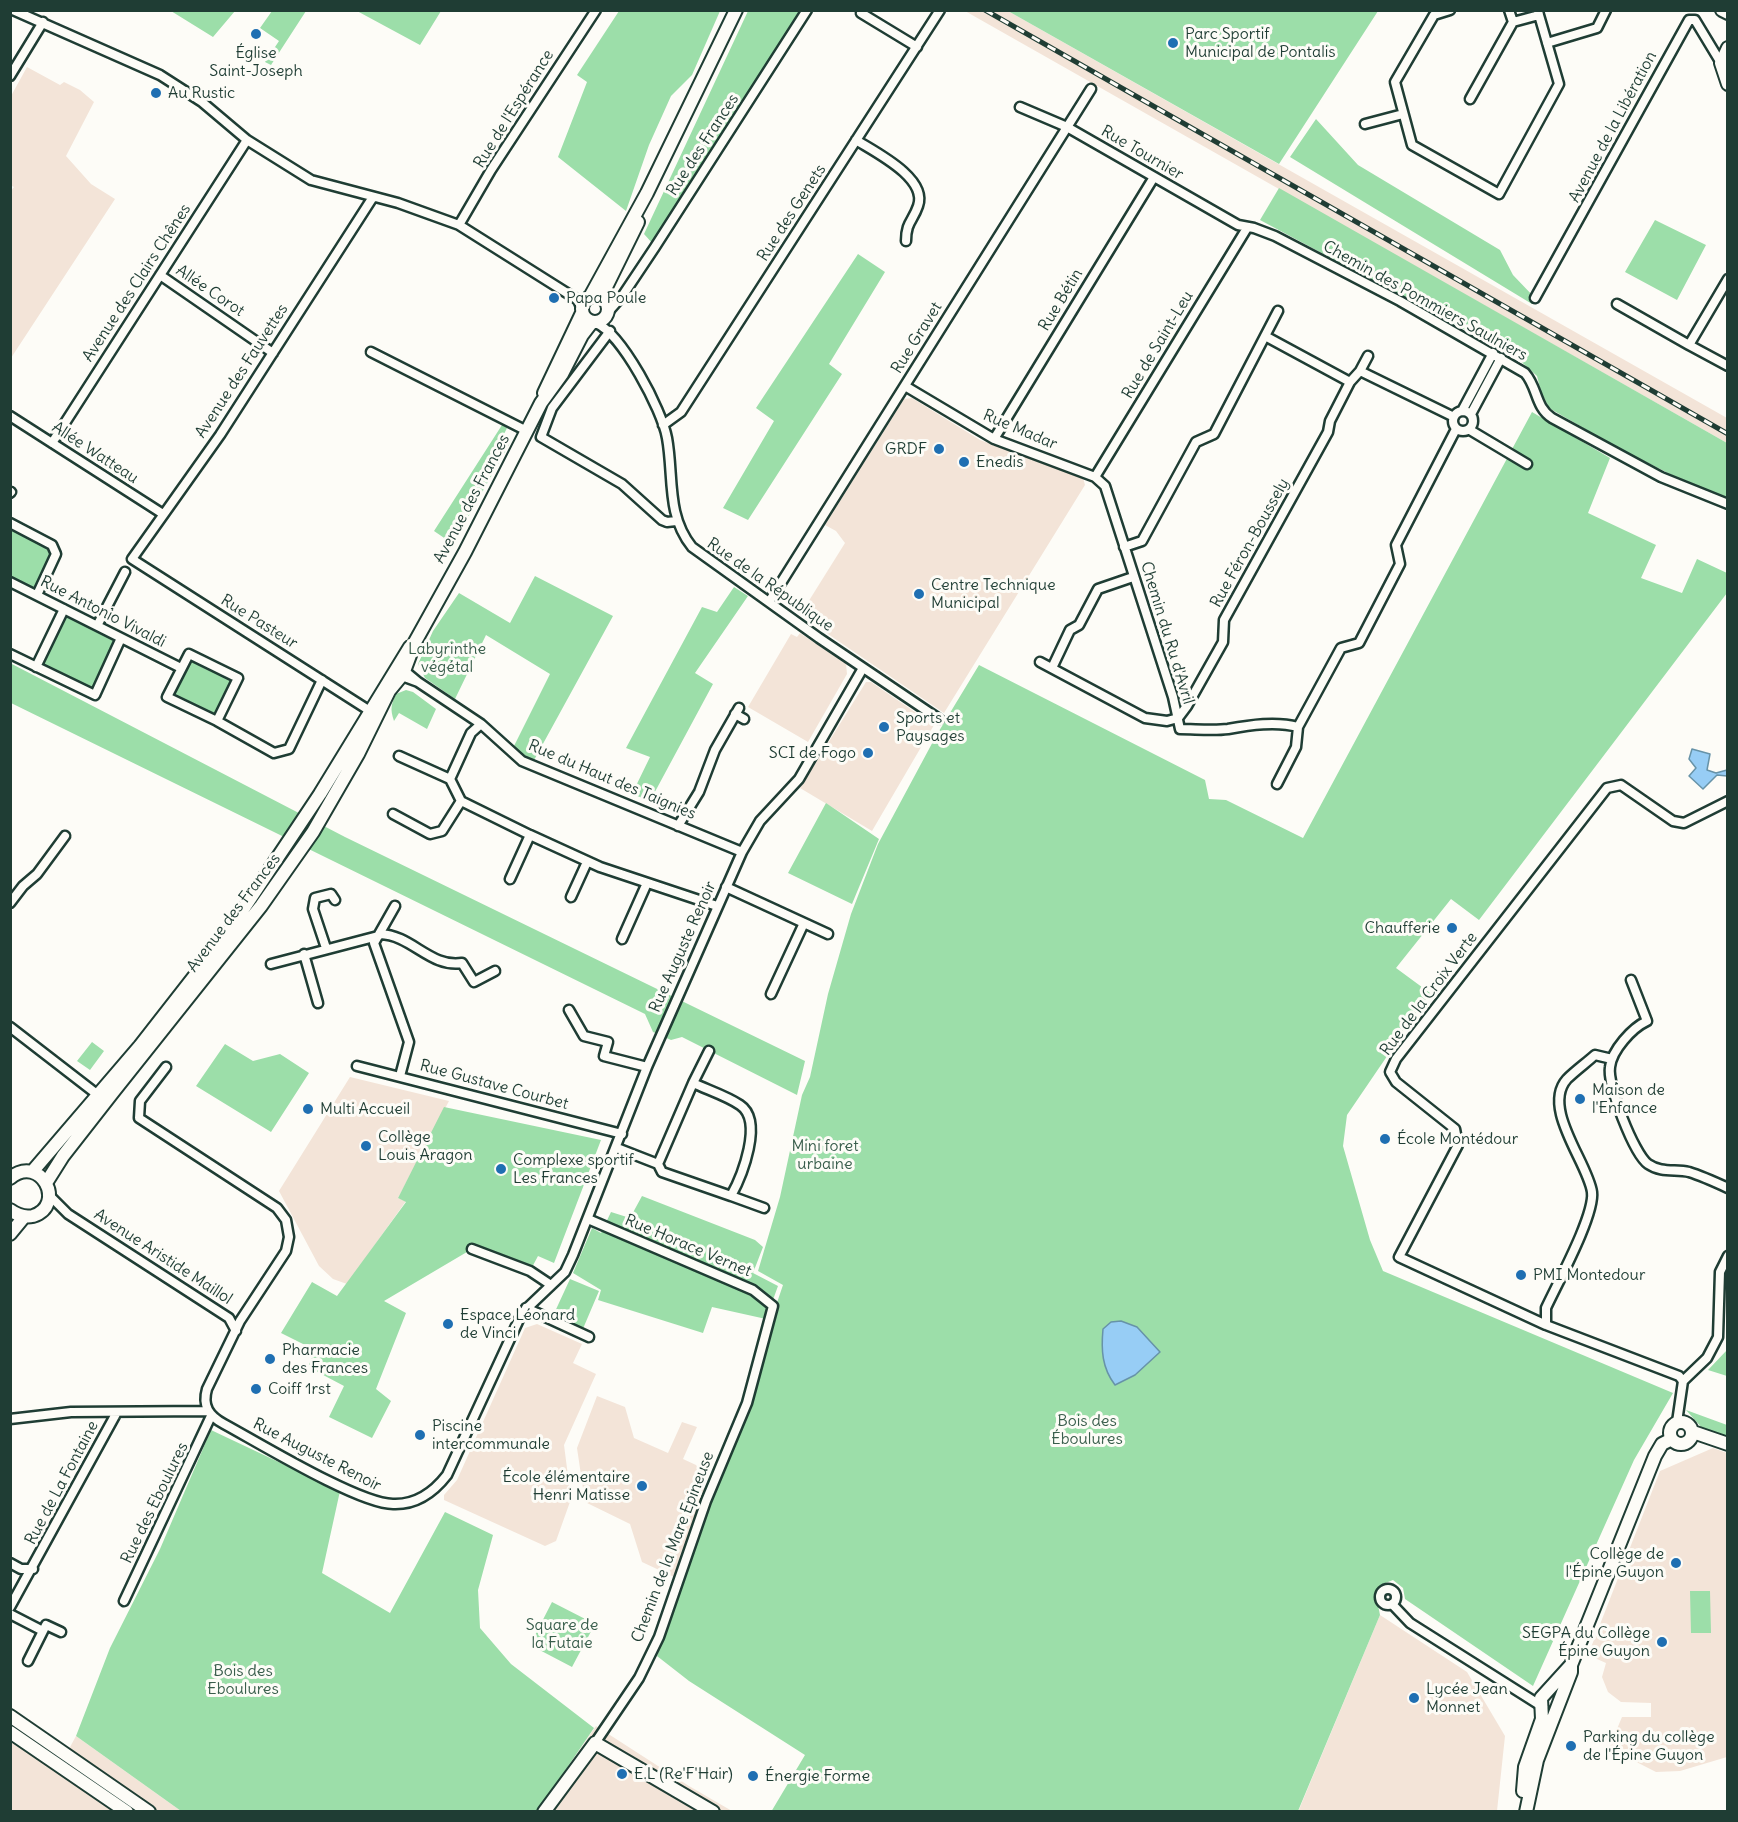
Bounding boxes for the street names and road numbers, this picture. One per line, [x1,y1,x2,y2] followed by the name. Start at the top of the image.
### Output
[470,46,558,172] street label: Rue de l'Espérance
[1565,48,1661,206] street label: Avenue de la Libération
[663,90,743,200] street label: Rue des Frances
[1097,122,1187,184] street label: Rue Tournier
[754,161,830,265] street label: Rue des Genets
[79,200,195,366] street label: Avenue des Clairs Chênes
[1320,237,1530,365] street label: Chemin des Pommiers Saulniers
[172,261,248,321] street label: Allée Corot
[1035,265,1087,335] street label: Rue Bétin
[1118,288,1198,402] street label: Rue de Saint-Leu
[888,299,946,377] street label: Rue Gravet
[191,300,293,442] street label: Avenue des Fauvettes
[980,406,1060,454] street label: Rue Madar
[48,418,142,488] street label: Allée Watteau
[430,431,514,567] street label: Avenue des Frances
[1207,475,1293,611] street label: Rue Féron-Boussely
[703,534,837,636] street label: Rue de la République
[1136,559,1198,707] street label: Chemin du Ru d'Avril
[37,572,169,652] street label: Rue Antonio Vivaldi
[217,591,301,653] street label: Rue Pasteur
[525,736,699,824] street label: Rue du Haut des Taignies
[183,850,285,976] street label: Avenue des Frances
[645,879,721,1015] street label: Rue Auguste Renoir
[1376,929,1482,1059] street label: Rue de la Croix Verte
[418,1056,570,1114] street label: Rue Gustave Courbet
[90,1205,236,1309] street label: Avenue Aristide Maillol
[622,1211,754,1281] street label: Rue Horace Vernet
[250,1414,384,1496] street label: Rue Auguste Renoir
[21,1418,103,1548] street label: Rue de La Fontaine
[117,1439,193,1567] street label: Rue des Eboulures
[628,1449,718,1645] street label: Chemin de la Mare Epineuse

